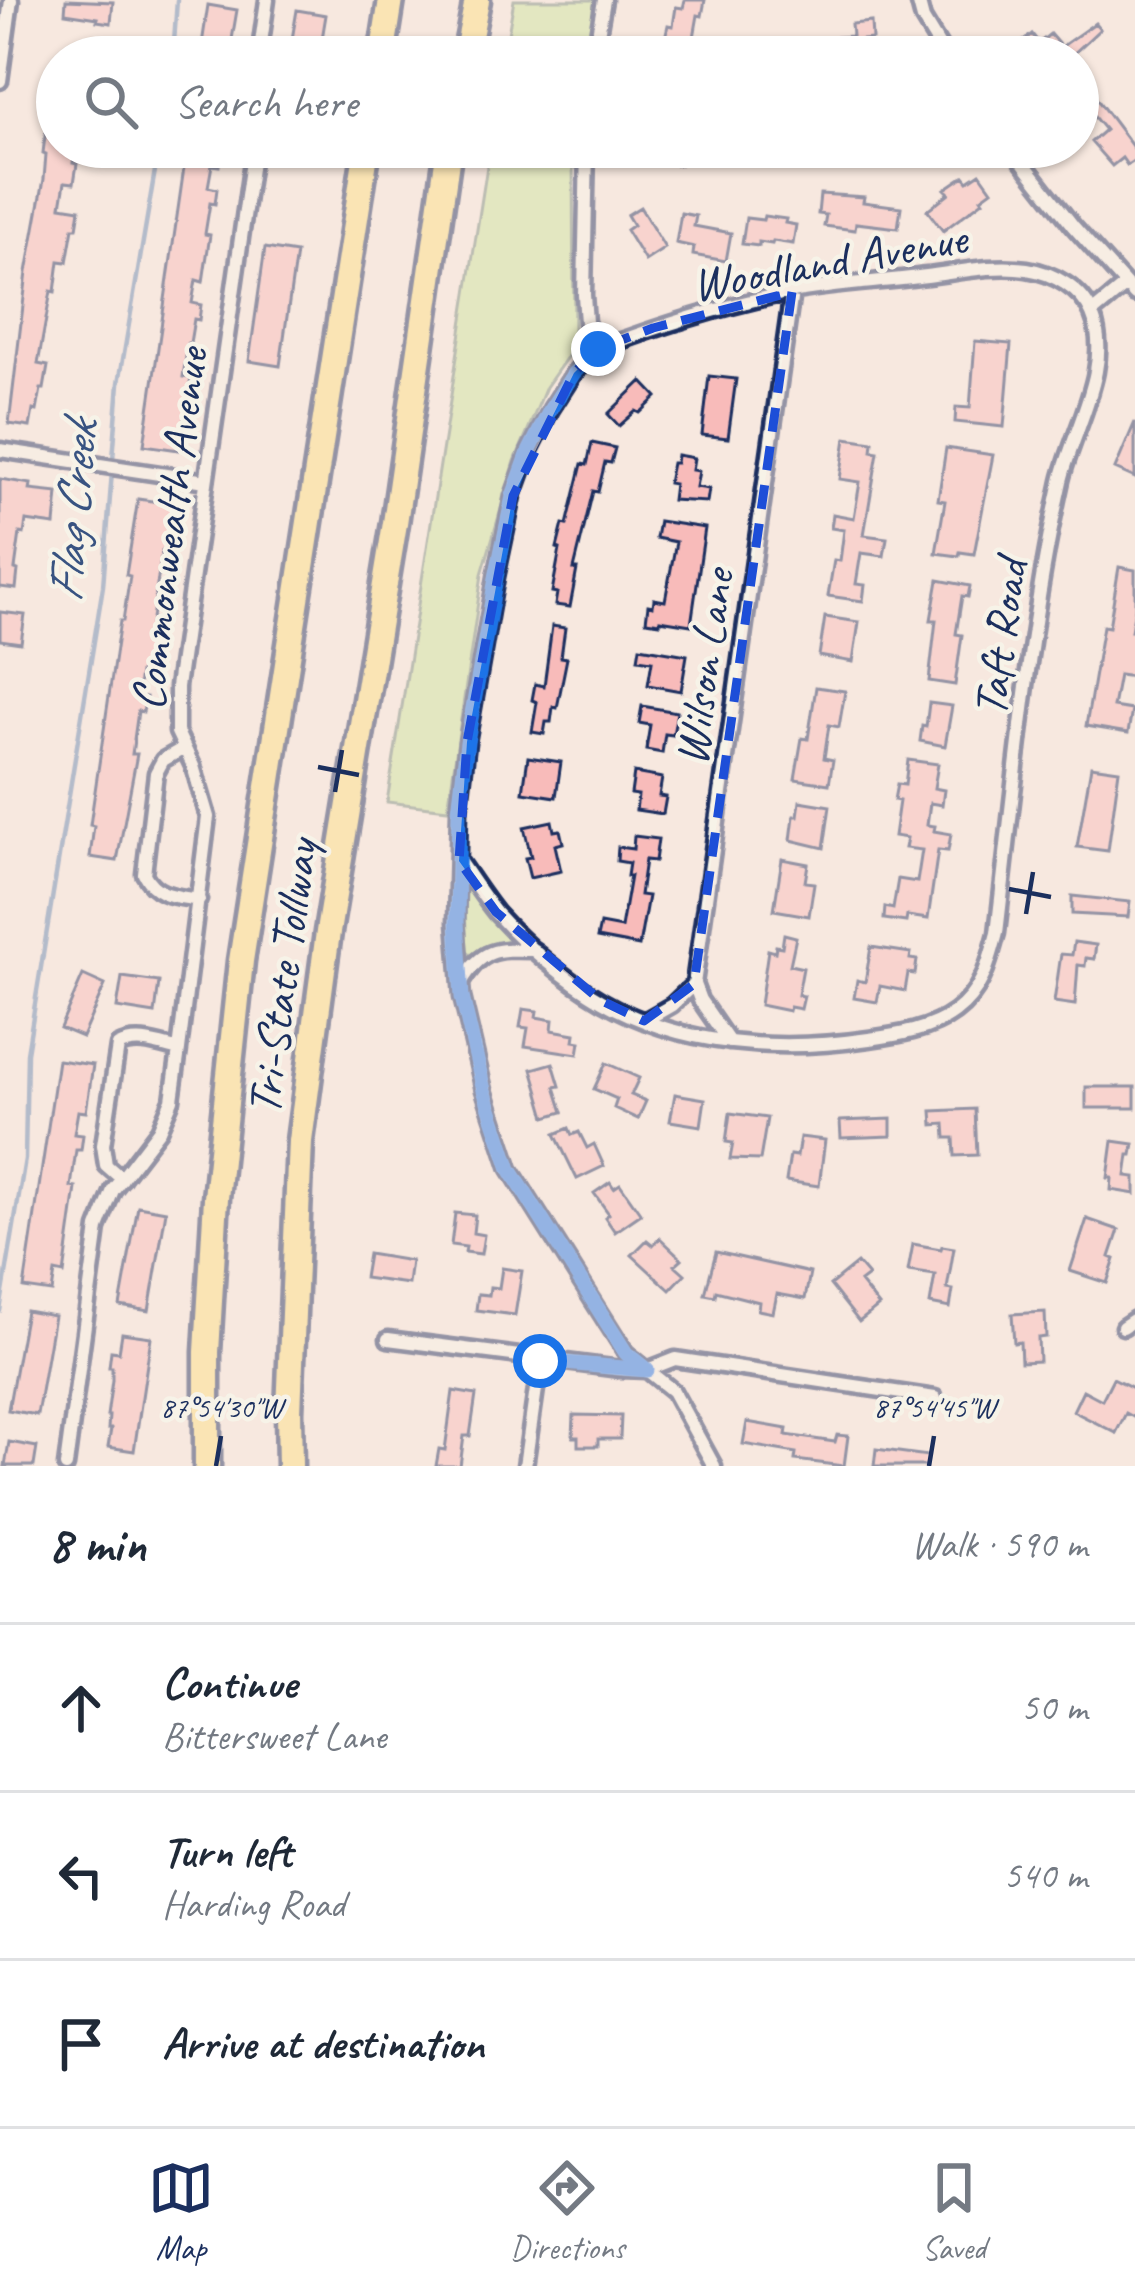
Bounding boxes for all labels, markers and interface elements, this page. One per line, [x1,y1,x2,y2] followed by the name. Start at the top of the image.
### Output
[36,36,1099,168] search box
[78,69,144,135] icon: search
[174,74,357,131] text: Search here
[687,207,974,315] street label: Woodland Avenue
[571,322,625,376] route end
[117,341,221,714] street label: Commonwealth Avenue
[32,411,112,605] water label: Flag Creek
[959,549,1042,720] street label: Taft Road
[661,562,748,769] street label: Wilson Lane
[233,832,332,1119] street label: Tri-State Tollway
[513,1334,567,1388] route start
[160,1388,287,1426] text: 87°54'30"W
[873,1388,1000,1426] text: 87°54'45"W
[48,1512,146,1576] text: 8 min
[911,1520,1087,1569] text: Walk · 590 m
[162,1655,296,1712] text: Continue
[48,1675,114,1741] icon: ahead
[1021,1683,1087,1732] text: 50 m
[162,1712,386,1761] text: Bittersweet Lane
[162,1823,292,1880] text: Turn left
[48,1843,114,1909] icon: left
[1003,1851,1087,1900] text: 540 m
[162,1880,345,1929] text: Harding Road
[48,2011,114,2077] icon: arrive
[162,2015,484,2072] text: Arrive at destination
[148,2155,214,2269] tab: Map
[510,2155,625,2269] tab: Directions
[921,2155,987,2269] tab: Saved

